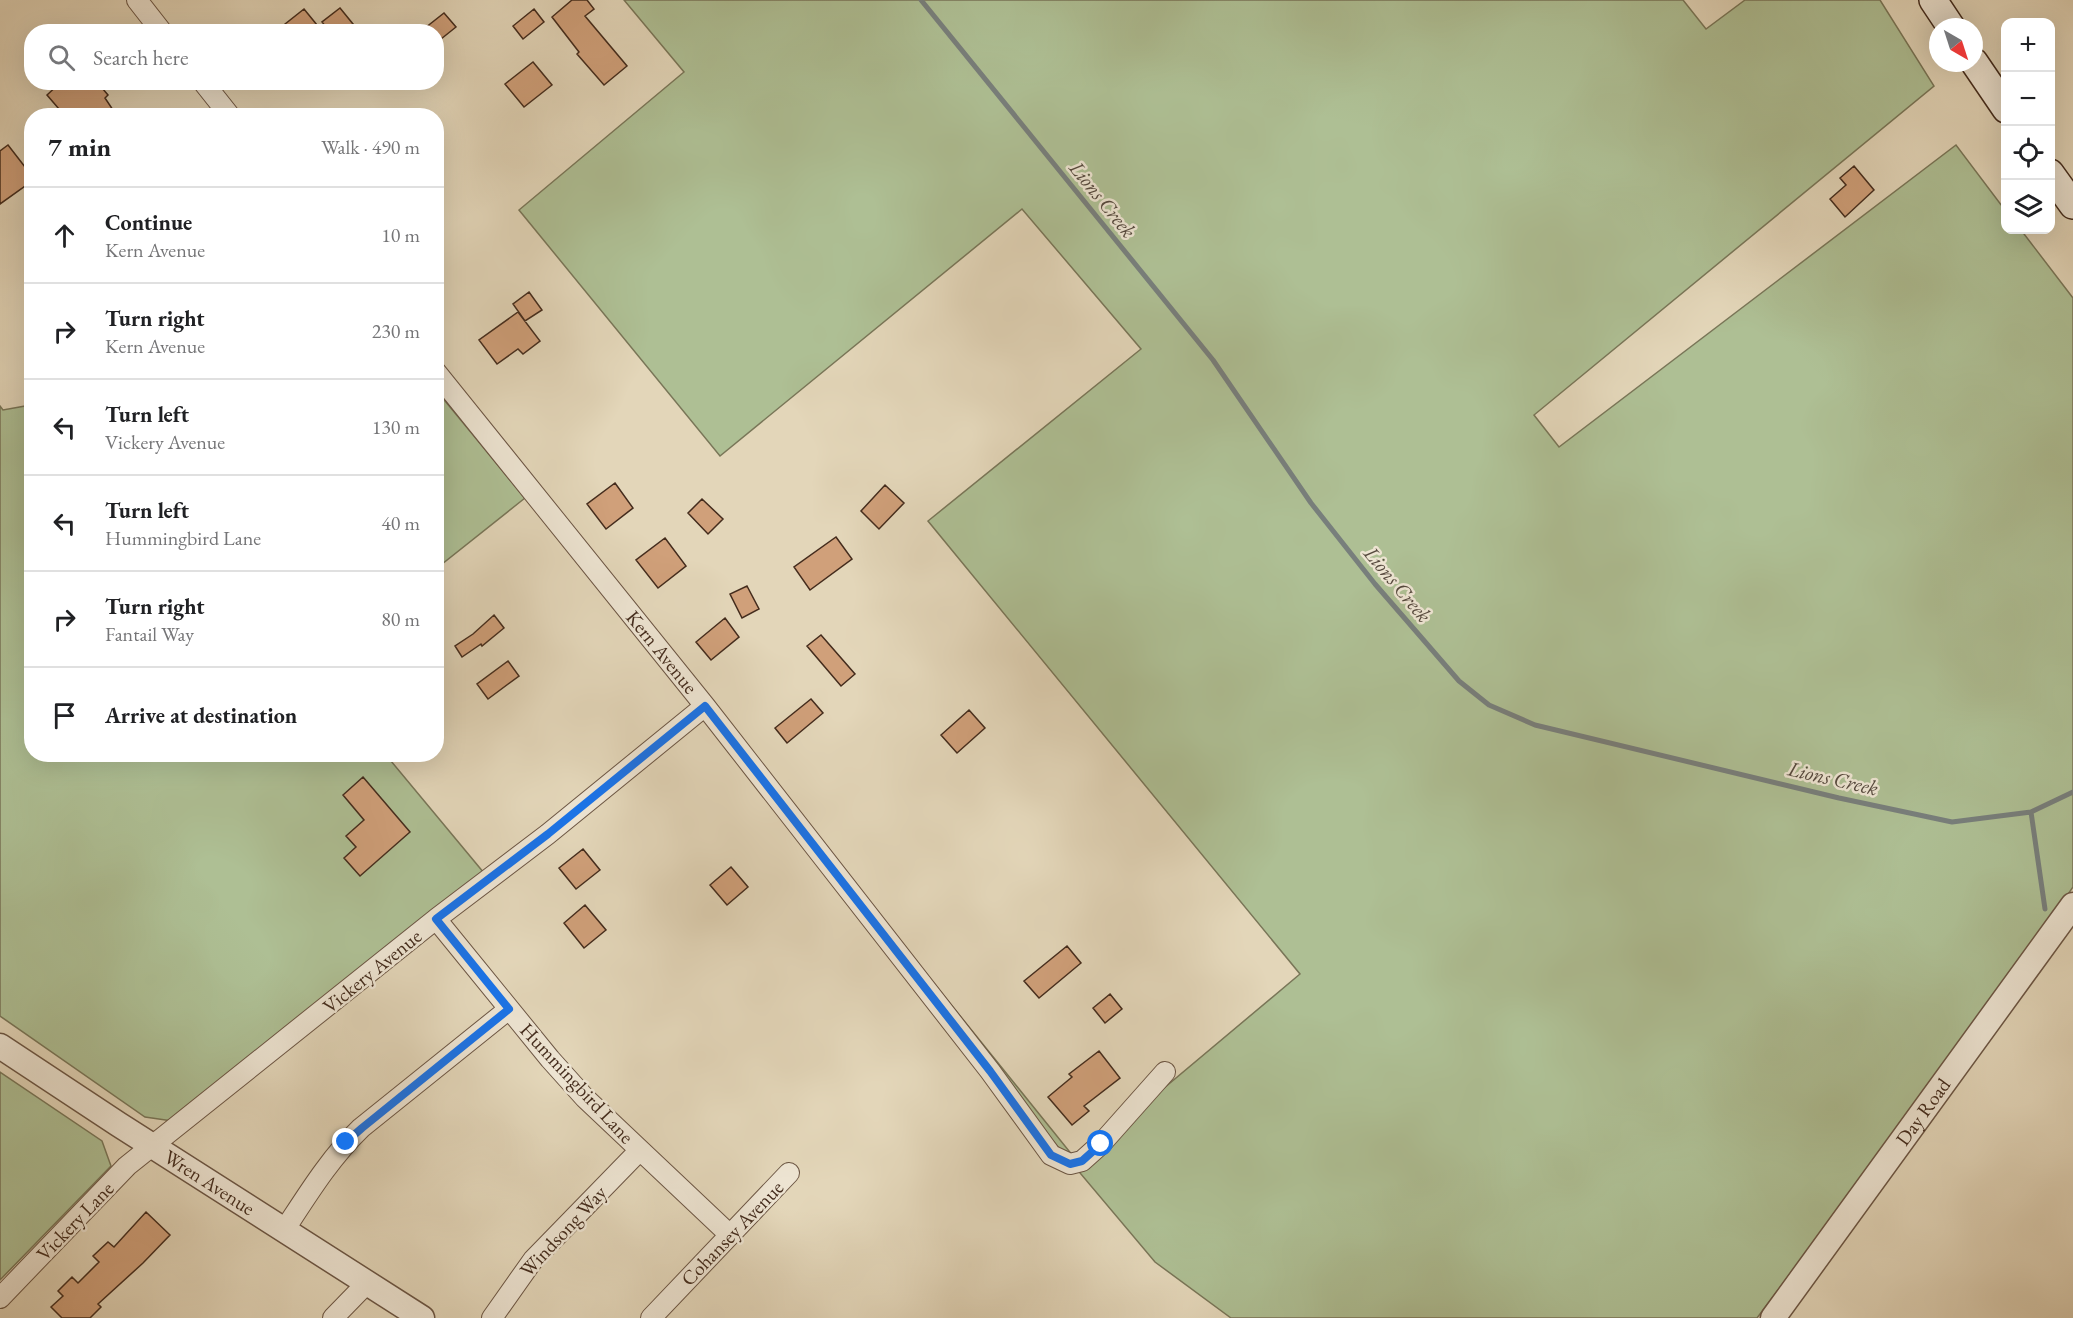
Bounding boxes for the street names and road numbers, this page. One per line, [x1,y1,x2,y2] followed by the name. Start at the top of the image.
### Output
[620,605,704,699] street label: Kern Avenue
[317,923,427,1019] street label: Vickery Avenue
[514,1017,640,1149] street label: Hummingbird Lane
[1890,1072,1957,1151] street label: Day Road
[159,1144,260,1221] street label: Wren Avenue
[675,1175,789,1291] street label: Cohansey Avenue
[31,1176,119,1266] street label: Vickery Lane
[514,1180,612,1282] street label: Windsong Way

